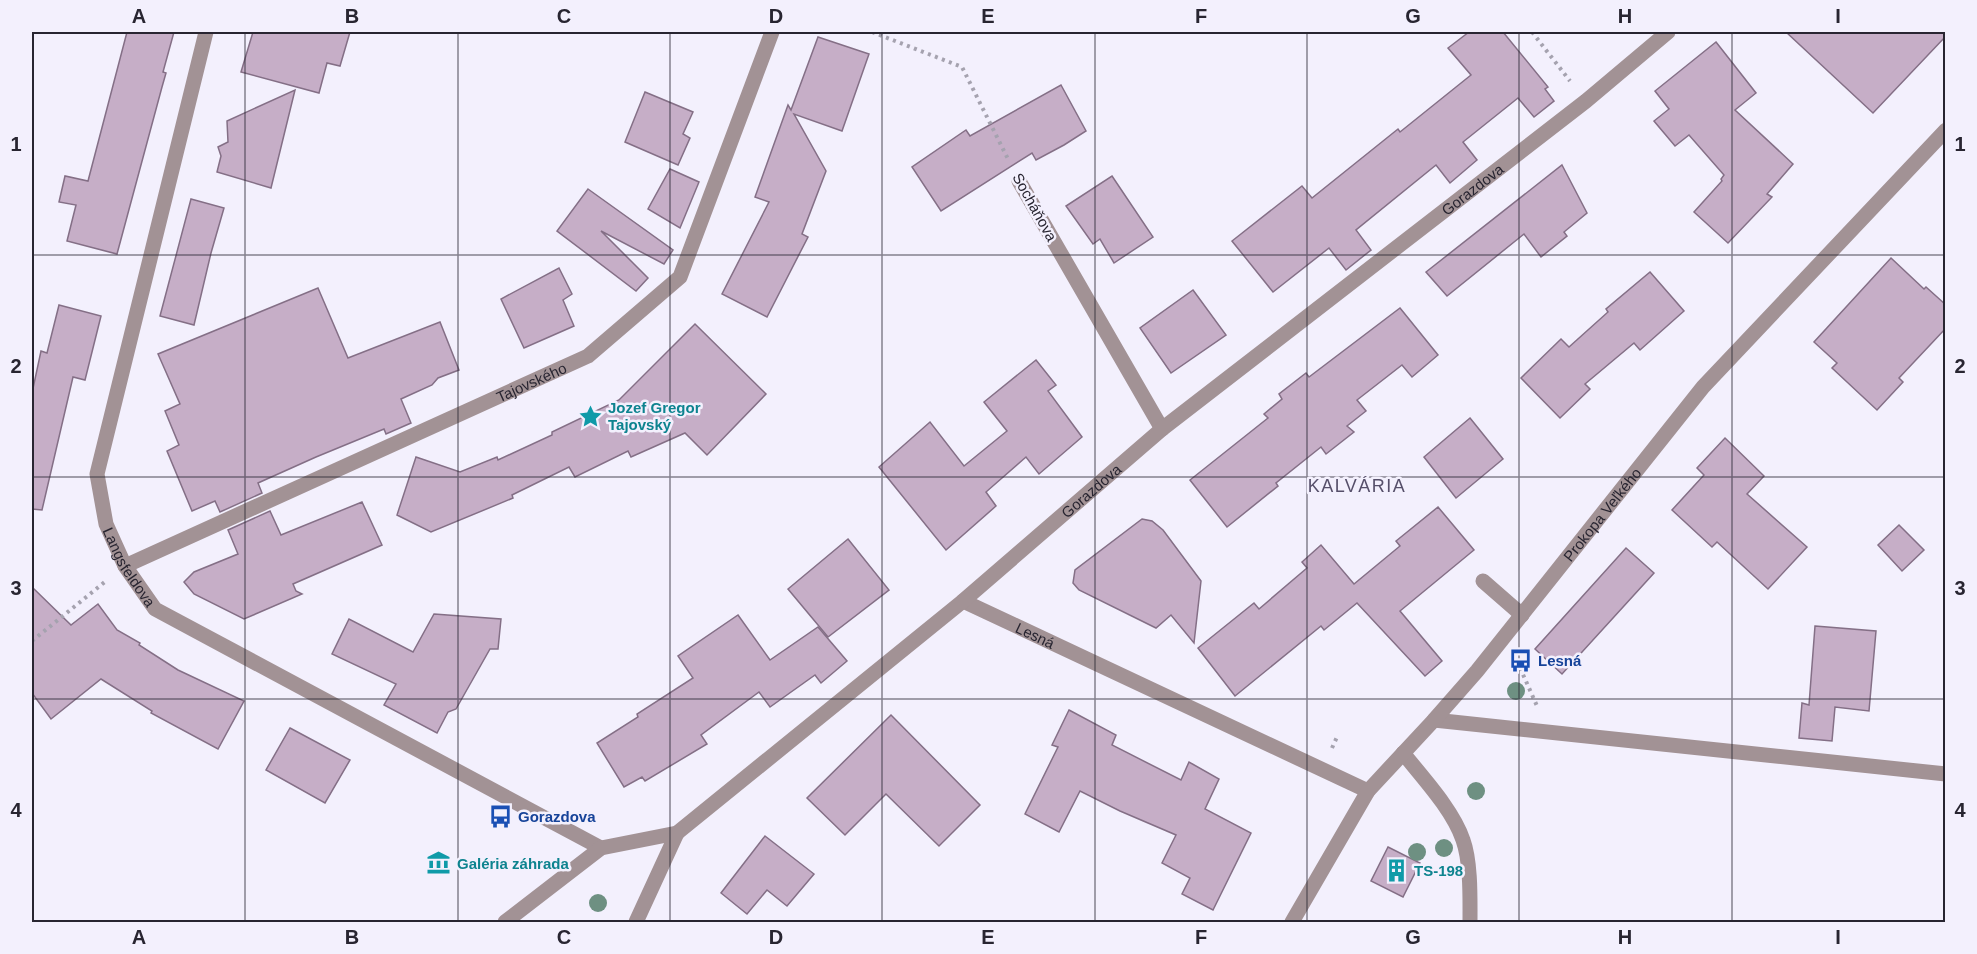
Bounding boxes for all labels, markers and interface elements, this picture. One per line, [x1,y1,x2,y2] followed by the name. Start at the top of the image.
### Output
[132,5,146,27] text: A
[345,5,359,27] text: B
[557,5,571,27] text: C
[769,5,783,27] text: D
[981,5,995,27] text: E
[1195,5,1207,27] text: F
[1405,5,1421,27] text: G
[1618,5,1632,27] text: H
[1835,5,1841,27] text: I
[10,133,22,155] text: 1
[1954,133,1966,155] text: 1
[1438,160,1507,218] street label: Gorazdova
[1009,170,1061,245] street label: Socháňova
[10,355,22,377] text: 2
[1954,355,1966,377] text: 2
[493,359,569,405] street label: Tajovského
[608,399,701,433] place label: Jozef Gregor Tajovský
[577,403,603,429] place icon: Jozef Gregor Tajovský
[1058,460,1125,521] street label: Gorazdova
[1559,464,1644,564] street label: Prokopa Veľkého
[1308,476,1406,496] district label: KALVÁRIA
[100,524,160,610] street label: Langsfeldova
[10,577,22,599] text: 3
[1954,577,1966,599] text: 3
[1013,619,1058,652] street label: Lesná
[1507,647,1533,673] bus stop icon: Lesná
[1538,652,1582,669] place label: Lesná
[10,799,22,821] text: 4
[1954,799,1966,821] text: 4
[487,803,513,829] bus stop icon: Gorazdova
[518,808,596,825] place label: Gorazdova
[426,850,452,876] museum icon: Galéria záhrada
[457,855,569,872] place label: Galéria záhrada
[1383,857,1409,883] building icon: TS-198
[1414,862,1463,879] place label: TS-198
[132,926,146,948] text: A
[345,926,359,948] text: B
[557,926,571,948] text: C
[769,926,783,948] text: D
[981,926,995,948] text: E
[1195,926,1207,948] text: F
[1405,926,1421,948] text: G
[1618,926,1632,948] text: H
[1835,926,1841,948] text: I

